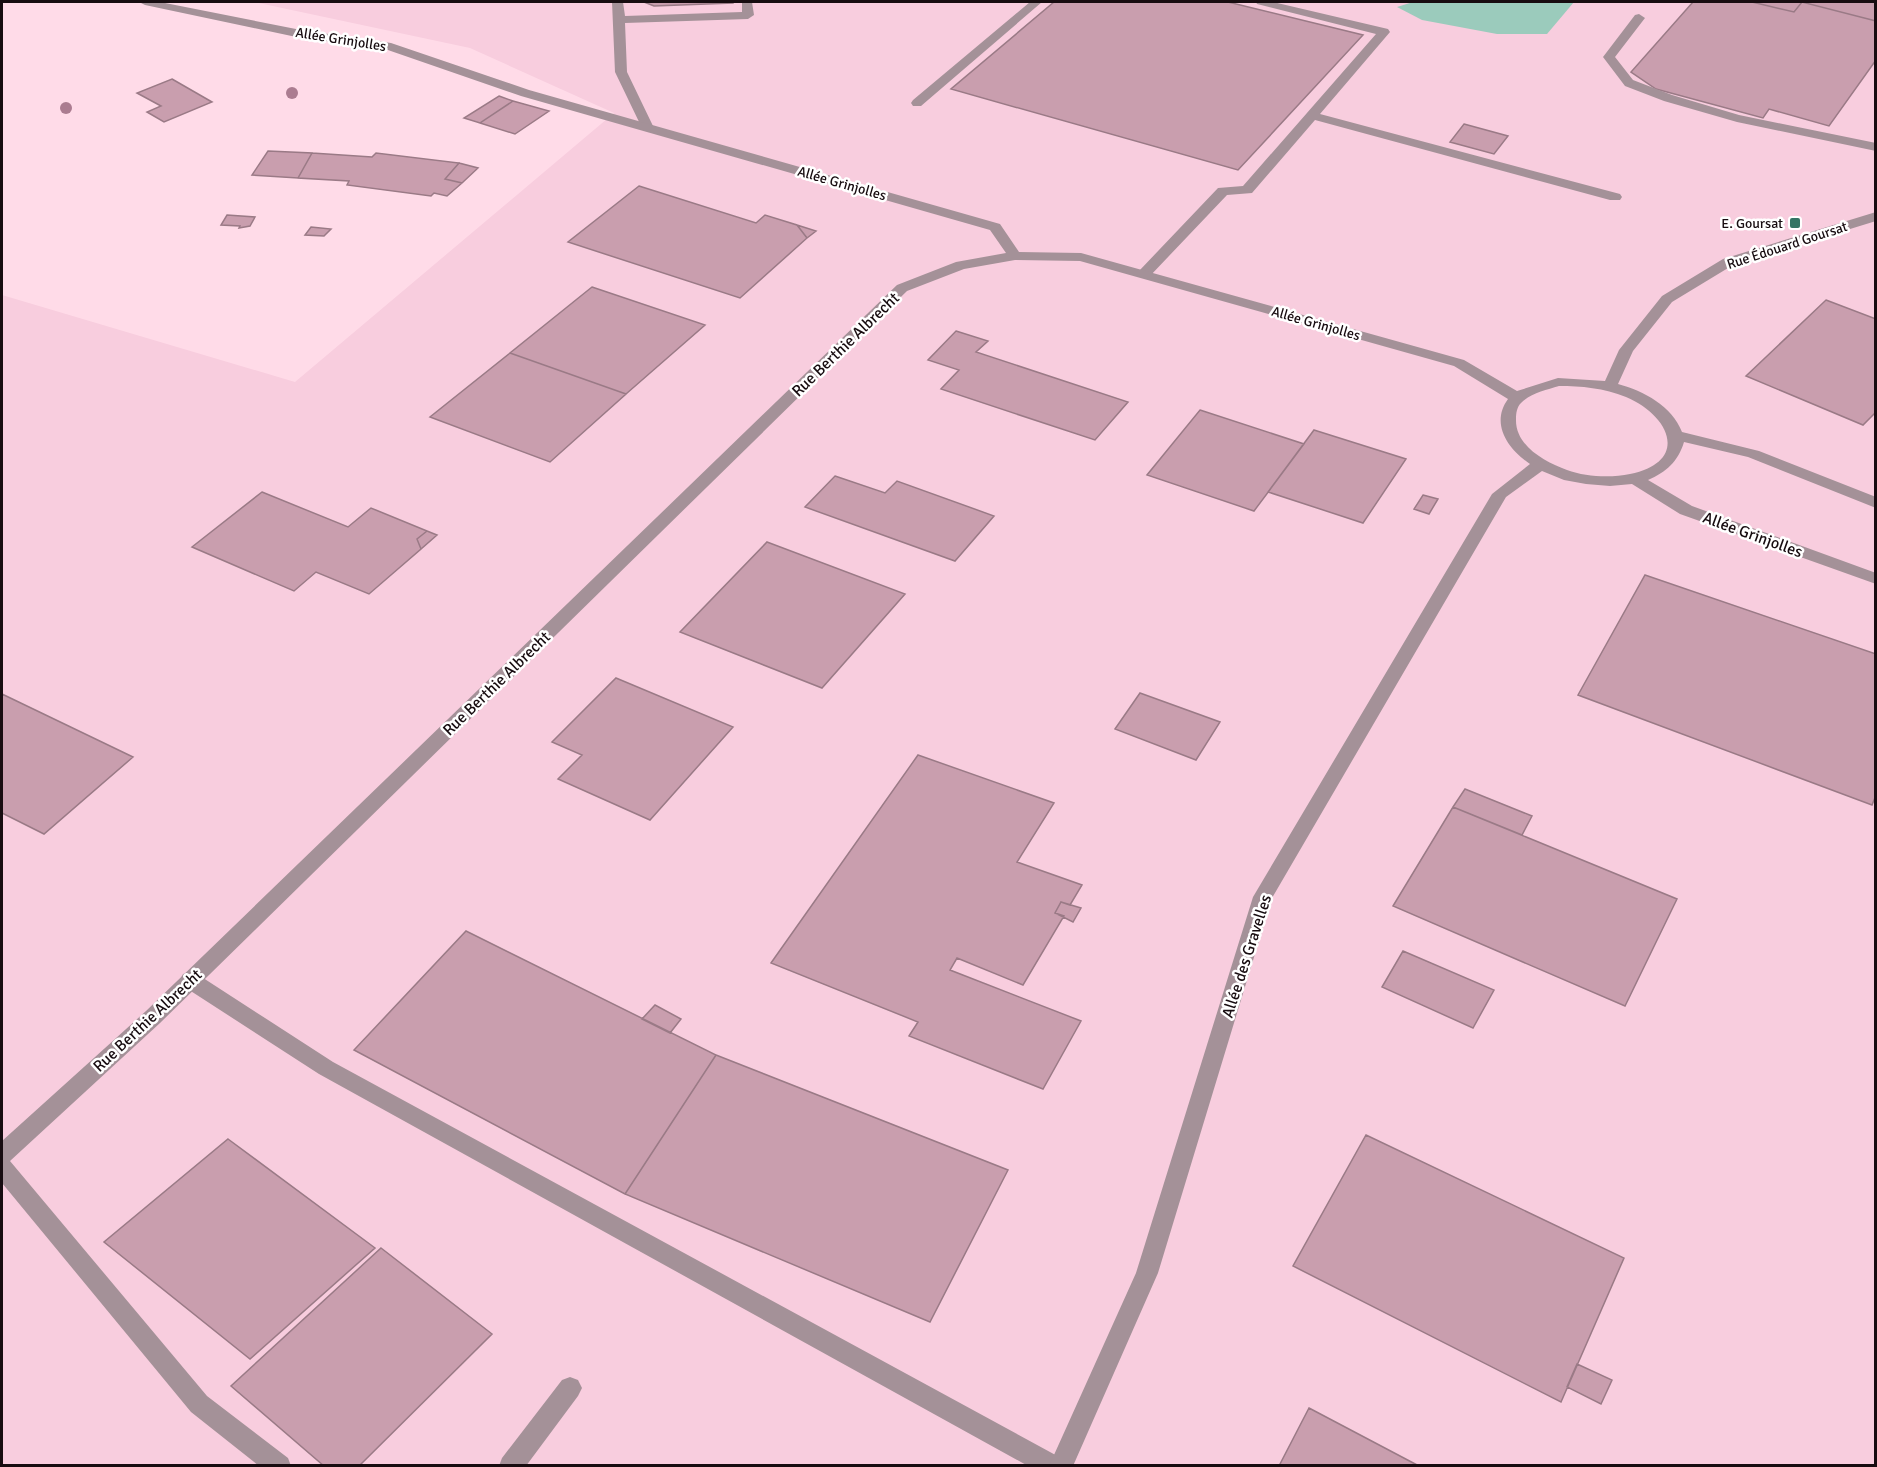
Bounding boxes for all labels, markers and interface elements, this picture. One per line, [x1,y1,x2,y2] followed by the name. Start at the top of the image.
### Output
[294,24,387,55] street label: Allée Grinjolles
[796,163,888,204] street label: Allée Grinjolles
[1721,215,1783,232] place label: E. Goursat
[1788,216,1802,230] marker: E. Goursat
[1725,218,1850,273] street label: Rue Édouard Goursat
[788,288,904,401] street label: Rue Berthie Albrecht
[1270,303,1362,344] street label: Allée Grinjolles
[1700,508,1805,562] street label: Allée Grinjolles
[439,627,555,740] street label: Rue Berthie Albrecht
[1218,892,1276,1020] street label: Allée des Gravelles
[89,965,207,1076] street label: Rue Berthie Albrecht

